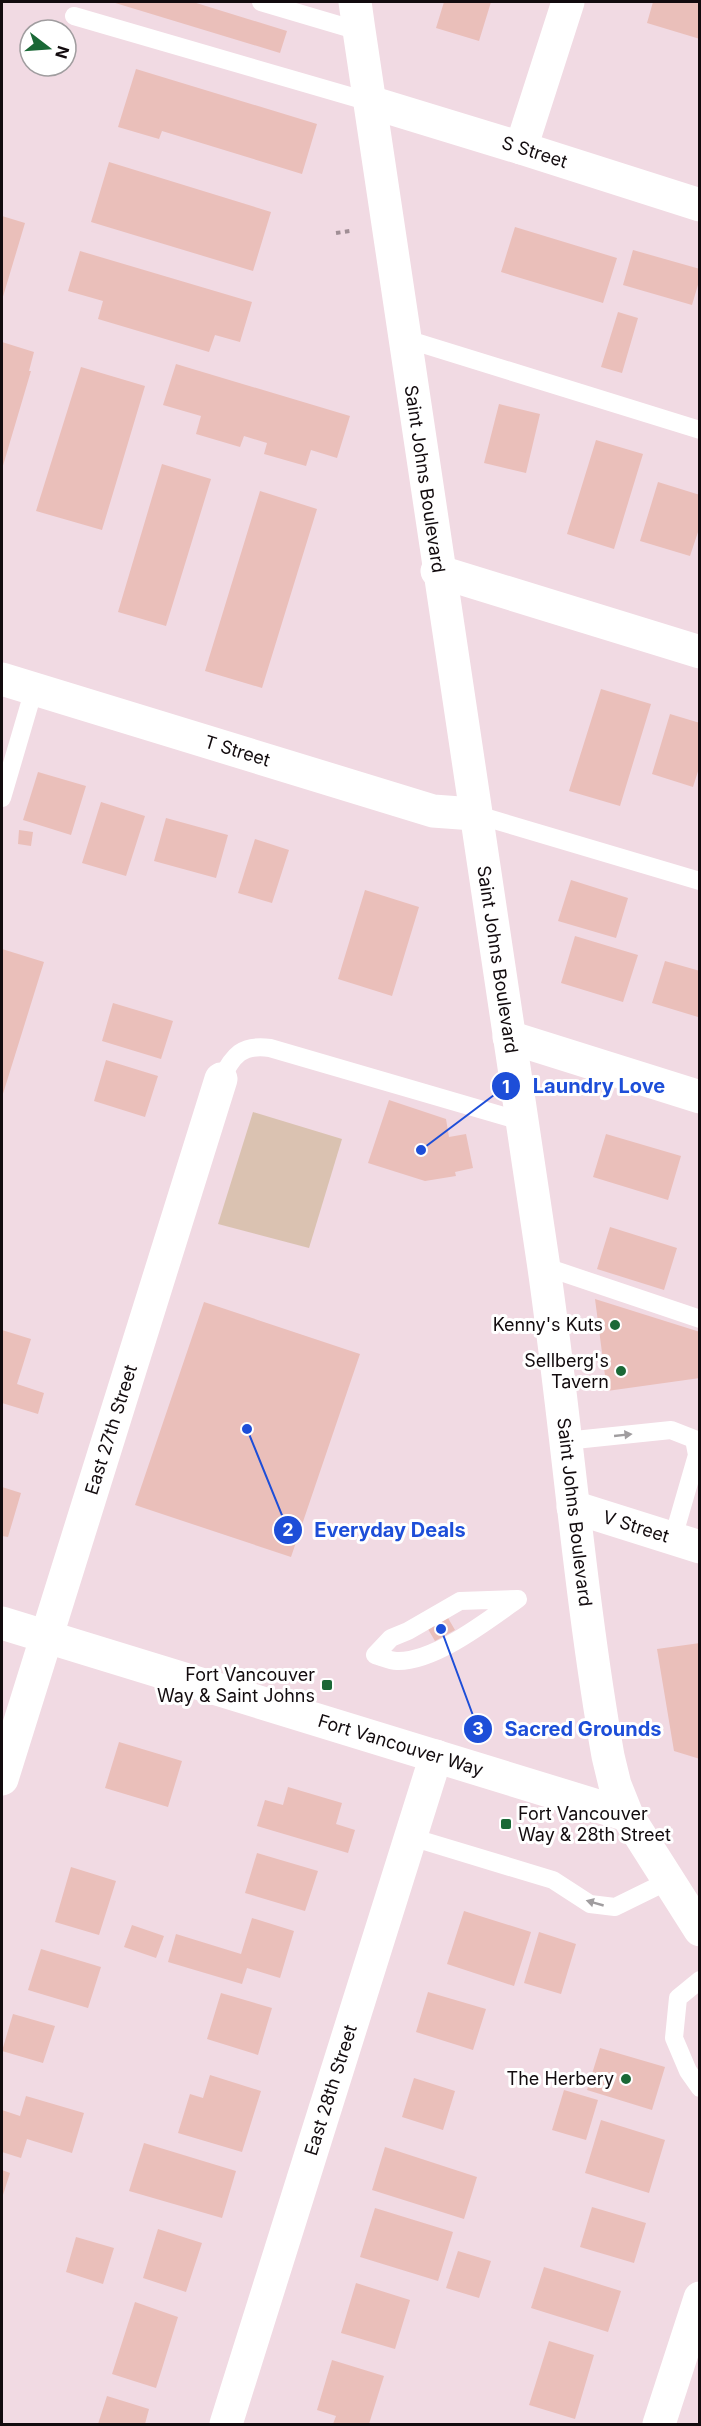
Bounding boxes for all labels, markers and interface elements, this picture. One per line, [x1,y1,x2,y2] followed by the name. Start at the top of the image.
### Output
[18,18,78,78] north arrow
[51,44,74,61] text: N
[499,132,570,172] street label: S Street
[401,383,450,574] street label: Saint Johns Boulevard
[202,731,273,771] street label: T Street
[473,864,523,1055] street label: Saint Johns Boulevard
[491,1067,677,1105] callout: Laundry Love
[533,1074,665,1098] text: Laundry Love
[502,1076,510,1097] text: 1
[493,1314,603,1335] place label: Kenny's Kuts
[608,1318,622,1332] marker: Kenny's Kuts
[524,1350,609,1392] place label: Sellberg's Tavern
[81,1362,141,1497] street label: East 27th Street
[614,1364,628,1378] marker: Sellberg's Tavern
[553,1416,596,1608] street label: Saint Johns Boulevard
[613,1430,632,1440] one-way arrow
[600,1506,672,1547] street label: V Street
[273,1511,478,1549] callout: Everyday Deals
[314,1518,466,1542] text: Everyday Deals
[282,1519,294,1540] text: 2
[157,1664,315,1706] place label: Fort Vancouver Way & Saint Johns
[320,1678,334,1692] marker: Fort Vancouver Way & Saint Johns
[316,1710,486,1780] street label: Fort Vancouver Way
[463,1710,674,1748] callout: Sacred Grounds
[504,1717,662,1741] text: Sacred Grounds
[472,1718,484,1739] text: 3
[518,1803,671,1845] place label: Fort Vancouver Way & 28th Street
[499,1817,513,1831] marker: Fort Vancouver Way & 28th Street
[586,1898,604,1907] one-way arrow
[300,2022,361,2158] street label: East 28th Street
[507,2068,614,2089] place label: The Herbery
[619,2072,633,2086] marker: The Herbery

